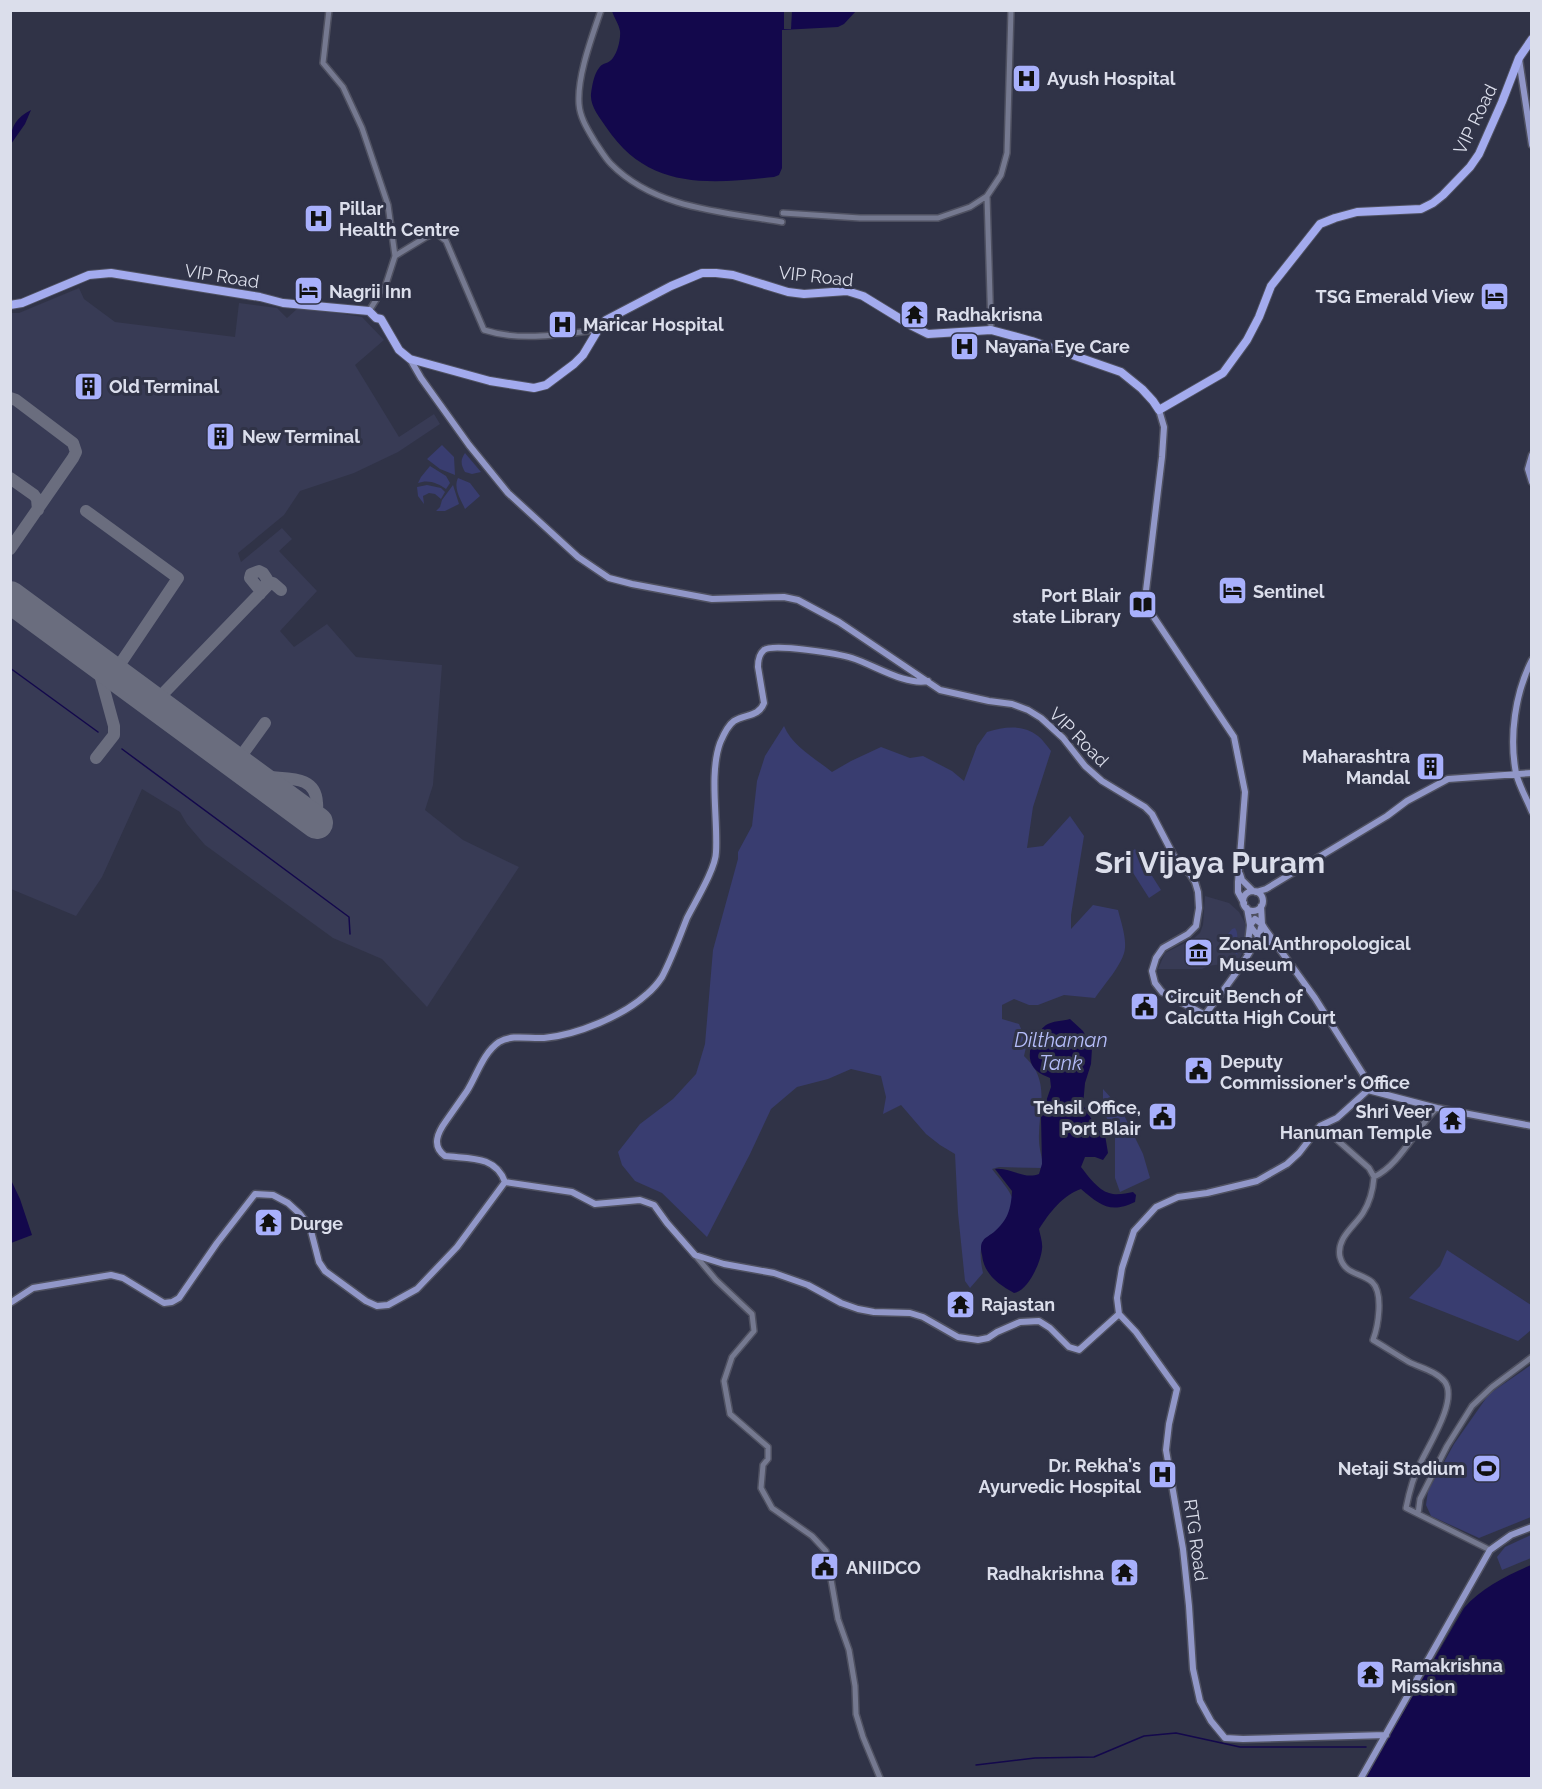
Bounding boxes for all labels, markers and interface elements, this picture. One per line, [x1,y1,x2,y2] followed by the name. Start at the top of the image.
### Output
[1010,62,1042,94] hospital icon: Ayush Hospital
[1047,68,1176,89] place label: Ayush Hospital
[1449,81,1501,157] street label: VIP Road
[339,198,460,240] place label: Pillar Health Centre
[302,202,334,234] hospital icon: Pillar Health Centre
[183,260,261,292] street label: VIP Road
[778,262,854,290] street label: VIP Road
[292,275,324,307] hotel icon: Nagrii Inn
[1479,280,1511,312] hotel icon: TSG Emerald View
[329,281,412,302] place label: Nagrii Inn
[1316,286,1475,307] place label: TSG Emerald View
[899,298,931,330] temple icon: Radhakrisna
[936,304,1043,325] place label: Radhakrisna
[546,308,578,340] hospital icon: Maricar Hospital
[583,314,724,335] place label: Maricar Hospital
[948,330,980,362] hospital icon: Nayana Eye Care
[985,336,1130,357] place label: Nayana Eye Care
[72,370,104,402] building icon: Old Terminal
[109,376,219,397] place label: Old Terminal
[205,420,237,452] building icon: New Terminal
[242,426,360,447] place label: New Terminal
[1216,575,1248,607] hotel icon: Sentinel
[1253,581,1325,602] place label: Sentinel
[1012,585,1121,627] place label: Port Blair state Library
[1126,589,1158,621] library icon: Port Blair state Library
[1045,703,1113,771] street label: VIP Road
[1302,746,1410,788] place label: Maharashtra Mandal
[1415,750,1447,782] building icon: Maharashtra Mandal
[1095,845,1325,880] district label: Sri Vijaya Puram
[1219,933,1411,975] place label: Zonal Anthropological Museum
[1182,937,1214,969] museum icon: Zonal Anthropological Museum
[1165,986,1336,1028] place label: Circuit Bench of Calcutta High Court
[1128,990,1160,1022] public building icon: Circuit Bench of Calcutta High Court
[1014,1028,1108,1075] water label: Dilthaman Tank
[1220,1051,1410,1093] place label: Deputy Commissioner's Office
[1183,1055,1215,1087] public building icon: Deputy Commissioner's Office
[1033,1097,1141,1139] place label: Tehsil Office, Port Blair
[1146,1101,1178,1133] public building icon: Tehsil Office, Port Blair
[1280,1101,1432,1143] place label: Shri Veer Hanuman Temple
[1437,1105,1469,1137] temple icon: Shri Veer Hanuman Temple
[253,1207,285,1239] temple icon: Durge
[290,1213,343,1234] place label: Durge
[944,1288,976,1320] temple icon: Rajastan
[981,1294,1055,1315] place label: Rajastan
[1470,1452,1502,1484] sports icon: Netaji Stadium
[979,1455,1141,1497] place label: Dr. Rekha's Ayurvedic Hospital
[1338,1458,1465,1479] place label: Netaji Stadium
[1146,1459,1178,1491] hospital icon: Dr. Rekha's Ayurvedic Hospital
[1180,1498,1212,1582] street label: RTG Road
[809,1551,841,1583] public building icon: ANIIDCO
[846,1557,921,1578] place label: ANIIDCO
[1109,1557,1141,1589] temple icon: Radhakrishna
[986,1563,1104,1584] place label: Radhakrishna
[1391,1655,1503,1697] place label: Ramakrishna Mission
[1354,1659,1386,1691] temple icon: Ramakrishna Mission

